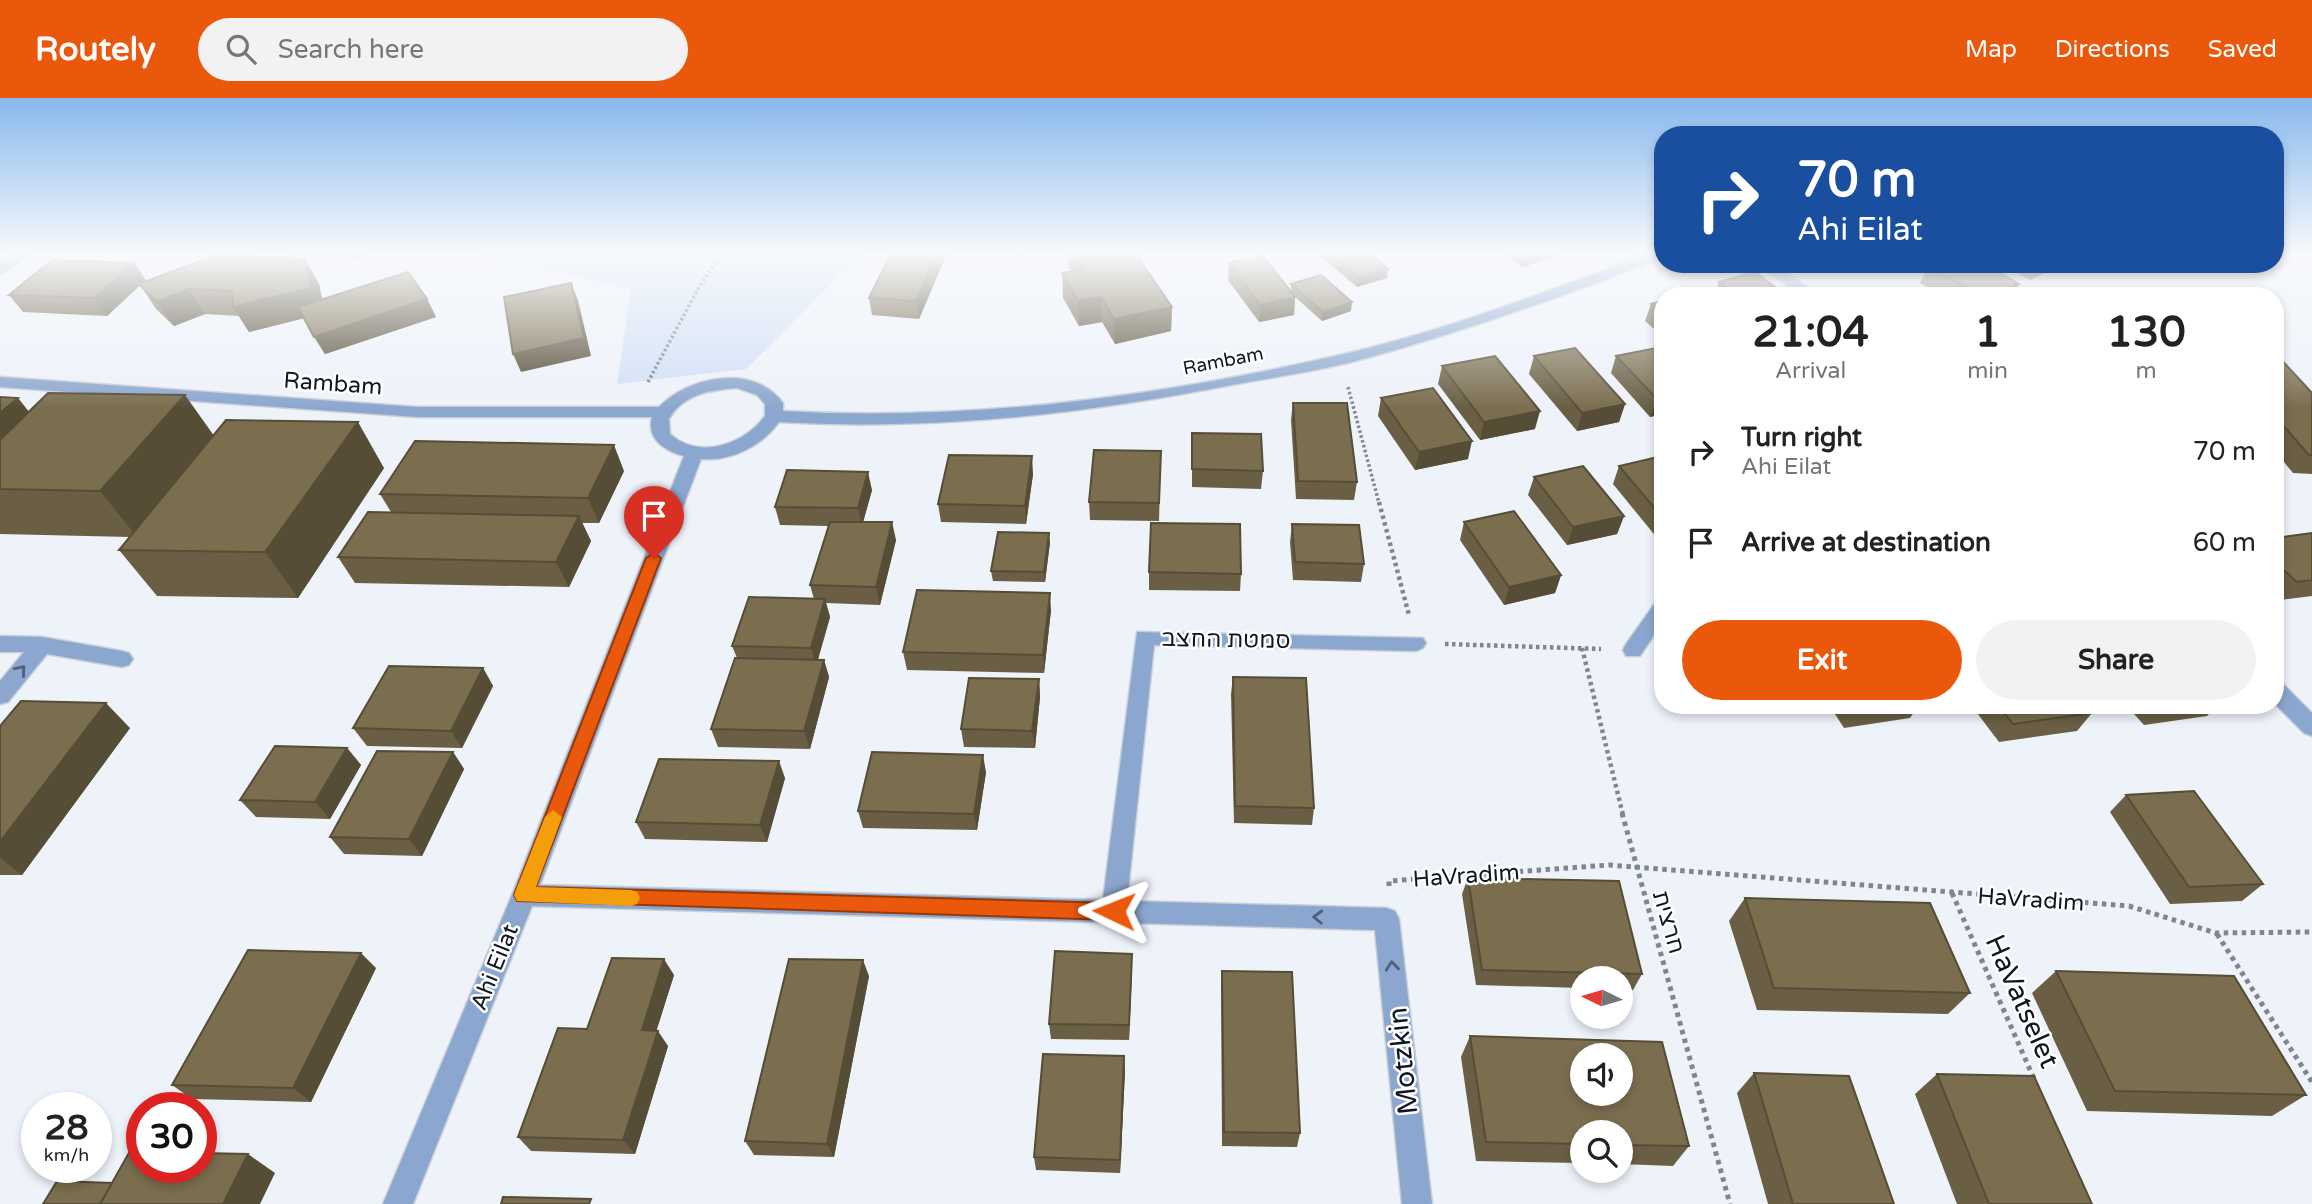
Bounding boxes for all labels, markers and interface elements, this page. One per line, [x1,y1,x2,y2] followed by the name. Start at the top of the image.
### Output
[198,18,688,81] search box
[35,30,156,69] text: Routely
[222,30,260,68] icon: search
[278,34,424,65] text: Search here
[1965,35,2017,64] text: Map
[2055,35,2170,64] text: Directions
[2208,35,2277,64] text: Saved
[1797,151,1916,210] text: 70 m
[1682,154,1773,245] icon: right
[1797,211,1923,249] text: Ahi Eilat
[1752,307,1869,358] text: 21:04
[1974,307,2001,358] text: 1
[2106,307,2186,358] text: 130
[1181,342,1265,380] street label: Rambam
[1775,357,1846,385] text: Arrival
[1967,357,2008,385] text: min
[2135,357,2157,385] text: m
[283,367,383,401] street label: Rambam
[1741,422,1862,453] text: Turn right
[1682,433,1720,471] icon: right
[2193,436,2256,467] text: 70 m
[1741,453,1831,481] text: Ahi Eilat
[624,486,684,558] pin
[635,497,673,535] icon: arrive
[1682,524,1720,562] icon: arrive
[1741,527,1991,558] text: Arrive at destination
[2193,527,2256,558] text: 60 m
[1682,620,1962,700] button: Exit
[1976,620,2256,700] button: Share
[1161,625,1291,655] street label: סמטת החצב
[13,666,25,679] one-way arrow
[1412,858,1520,894] street label: HaVradim
[1077,874,1151,948] position arrow
[1977,882,2085,918] street label: HaVradim
[1646,887,1690,957] street label: חרצית
[1312,909,1323,924] one-way arrow
[465,920,525,1014] street label: Ahi Eilat
[1978,930,2067,1074] street label: HaVatselet
[1384,960,1399,971] one-way arrow
[1570,966,1633,1029] north arrow
[1570,966,1633,1183] map controls
[1380,1006,1426,1116] street label: Motzkin
[1570,1043,1633,1106] button: sound
[126,1092,217,1183] speed limit sign: 30
[45,1107,88,1149] text: 28
[1570,1120,1633,1183] button: search
[44,1144,89,1166] text: km/h

